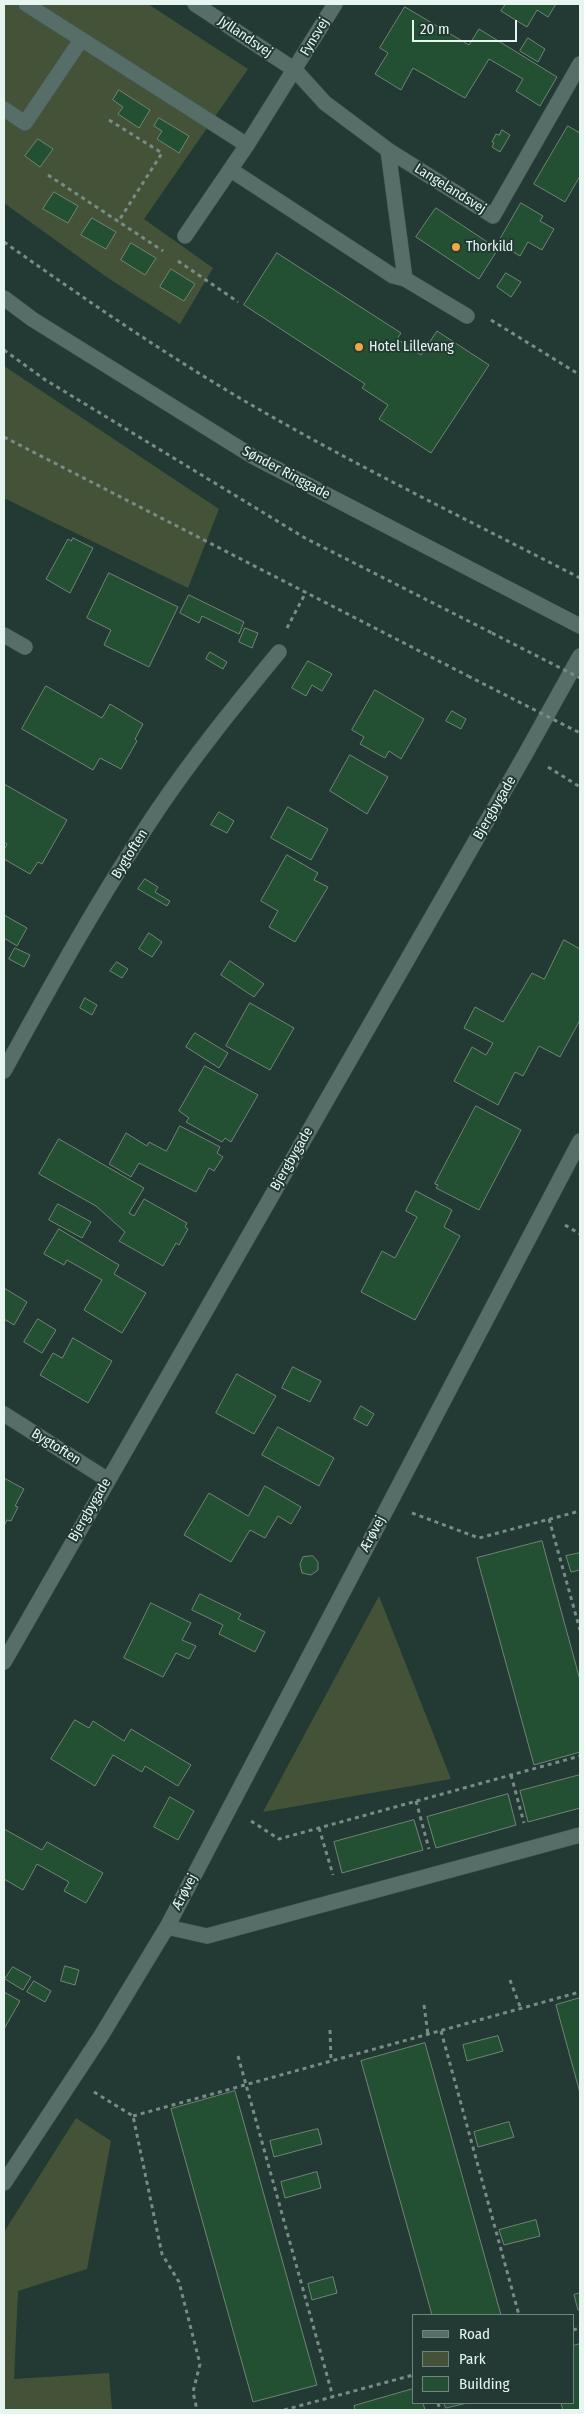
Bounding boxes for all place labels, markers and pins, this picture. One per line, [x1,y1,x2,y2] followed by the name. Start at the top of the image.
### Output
[466,239,513,255] place label: Thorkild
[450,241,462,253] marker: Thorkild
[369,339,454,355] place label: Hotel Lillevang
[353,341,365,353] marker: Hotel Lillevang

